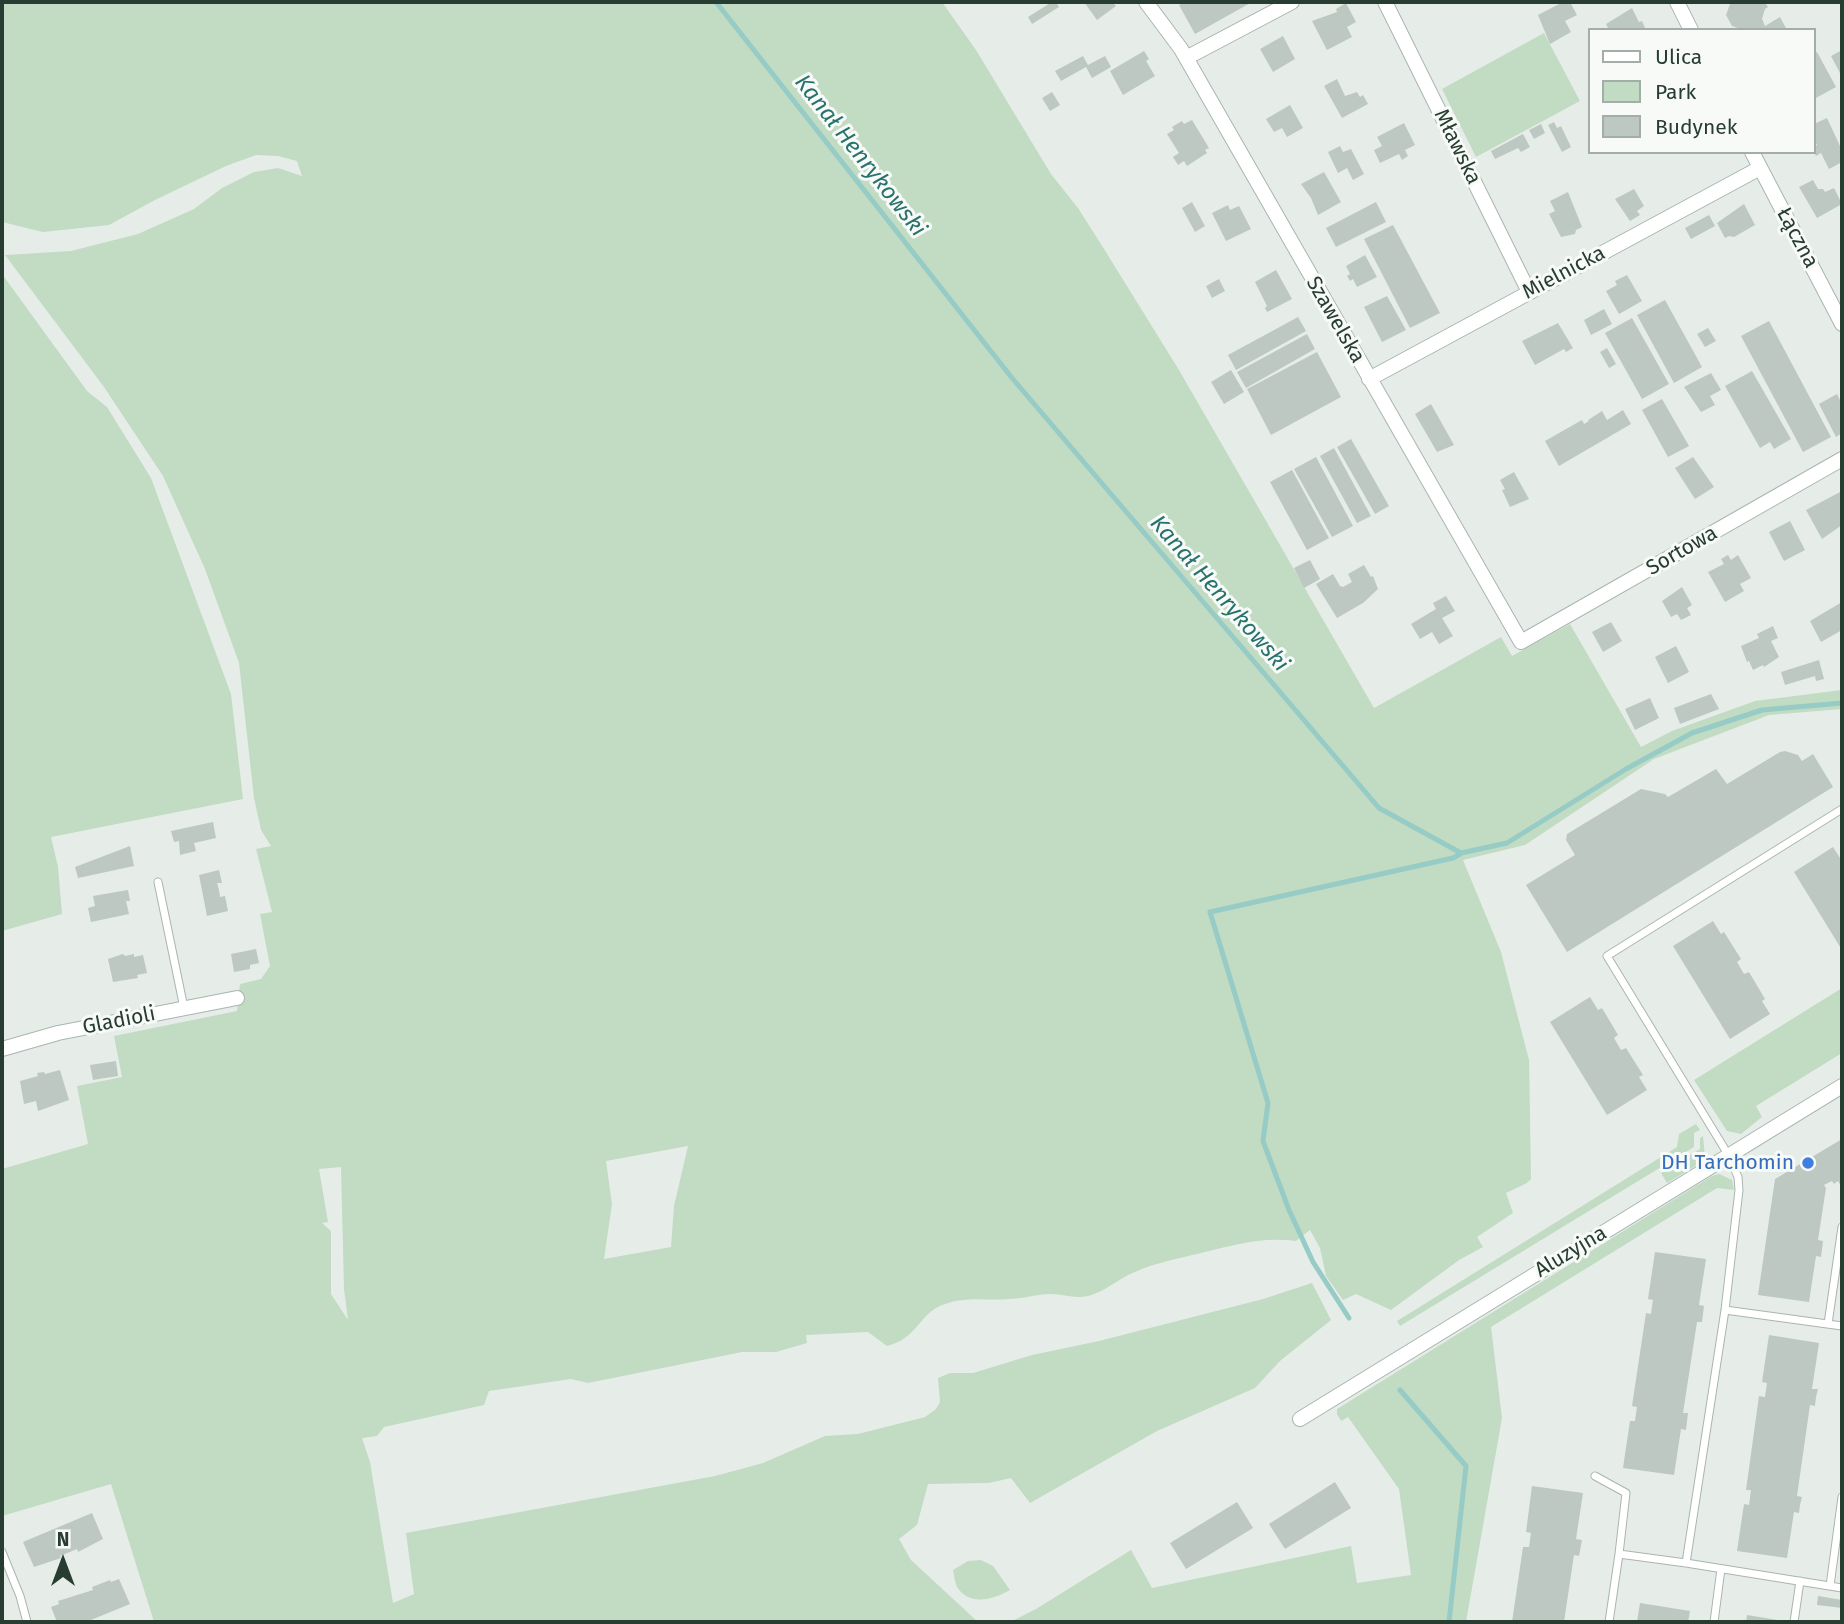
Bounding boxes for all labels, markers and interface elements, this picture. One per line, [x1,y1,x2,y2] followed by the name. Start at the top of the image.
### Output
[1588,28,1816,154] legend
[1655,44,1702,70] text: Ulica
[788,70,932,242] water label: Kanał Henrykowski
[1655,79,1696,105] text: Park
[1428,105,1486,189] street label: Mławska
[1655,114,1737,140] text: Budynek
[1771,203,1823,273] street label: Łączna
[1518,241,1610,305] street label: Mielnicka
[1300,272,1370,368] street label: Szawelska
[1144,510,1294,678] water label: Kanał Henrykowski
[1642,521,1722,581] street label: Sortowa
[81,1002,157,1040] street label: Gladioli
[1661,1150,1794,1176] place label: DH Tarchomin
[1800,1155,1816,1171] marker: DH Tarchomin
[1530,1221,1612,1283] street label: Aluzyjna
[28,1526,98,1596] north arrow
[57,1528,69,1551] text: N

